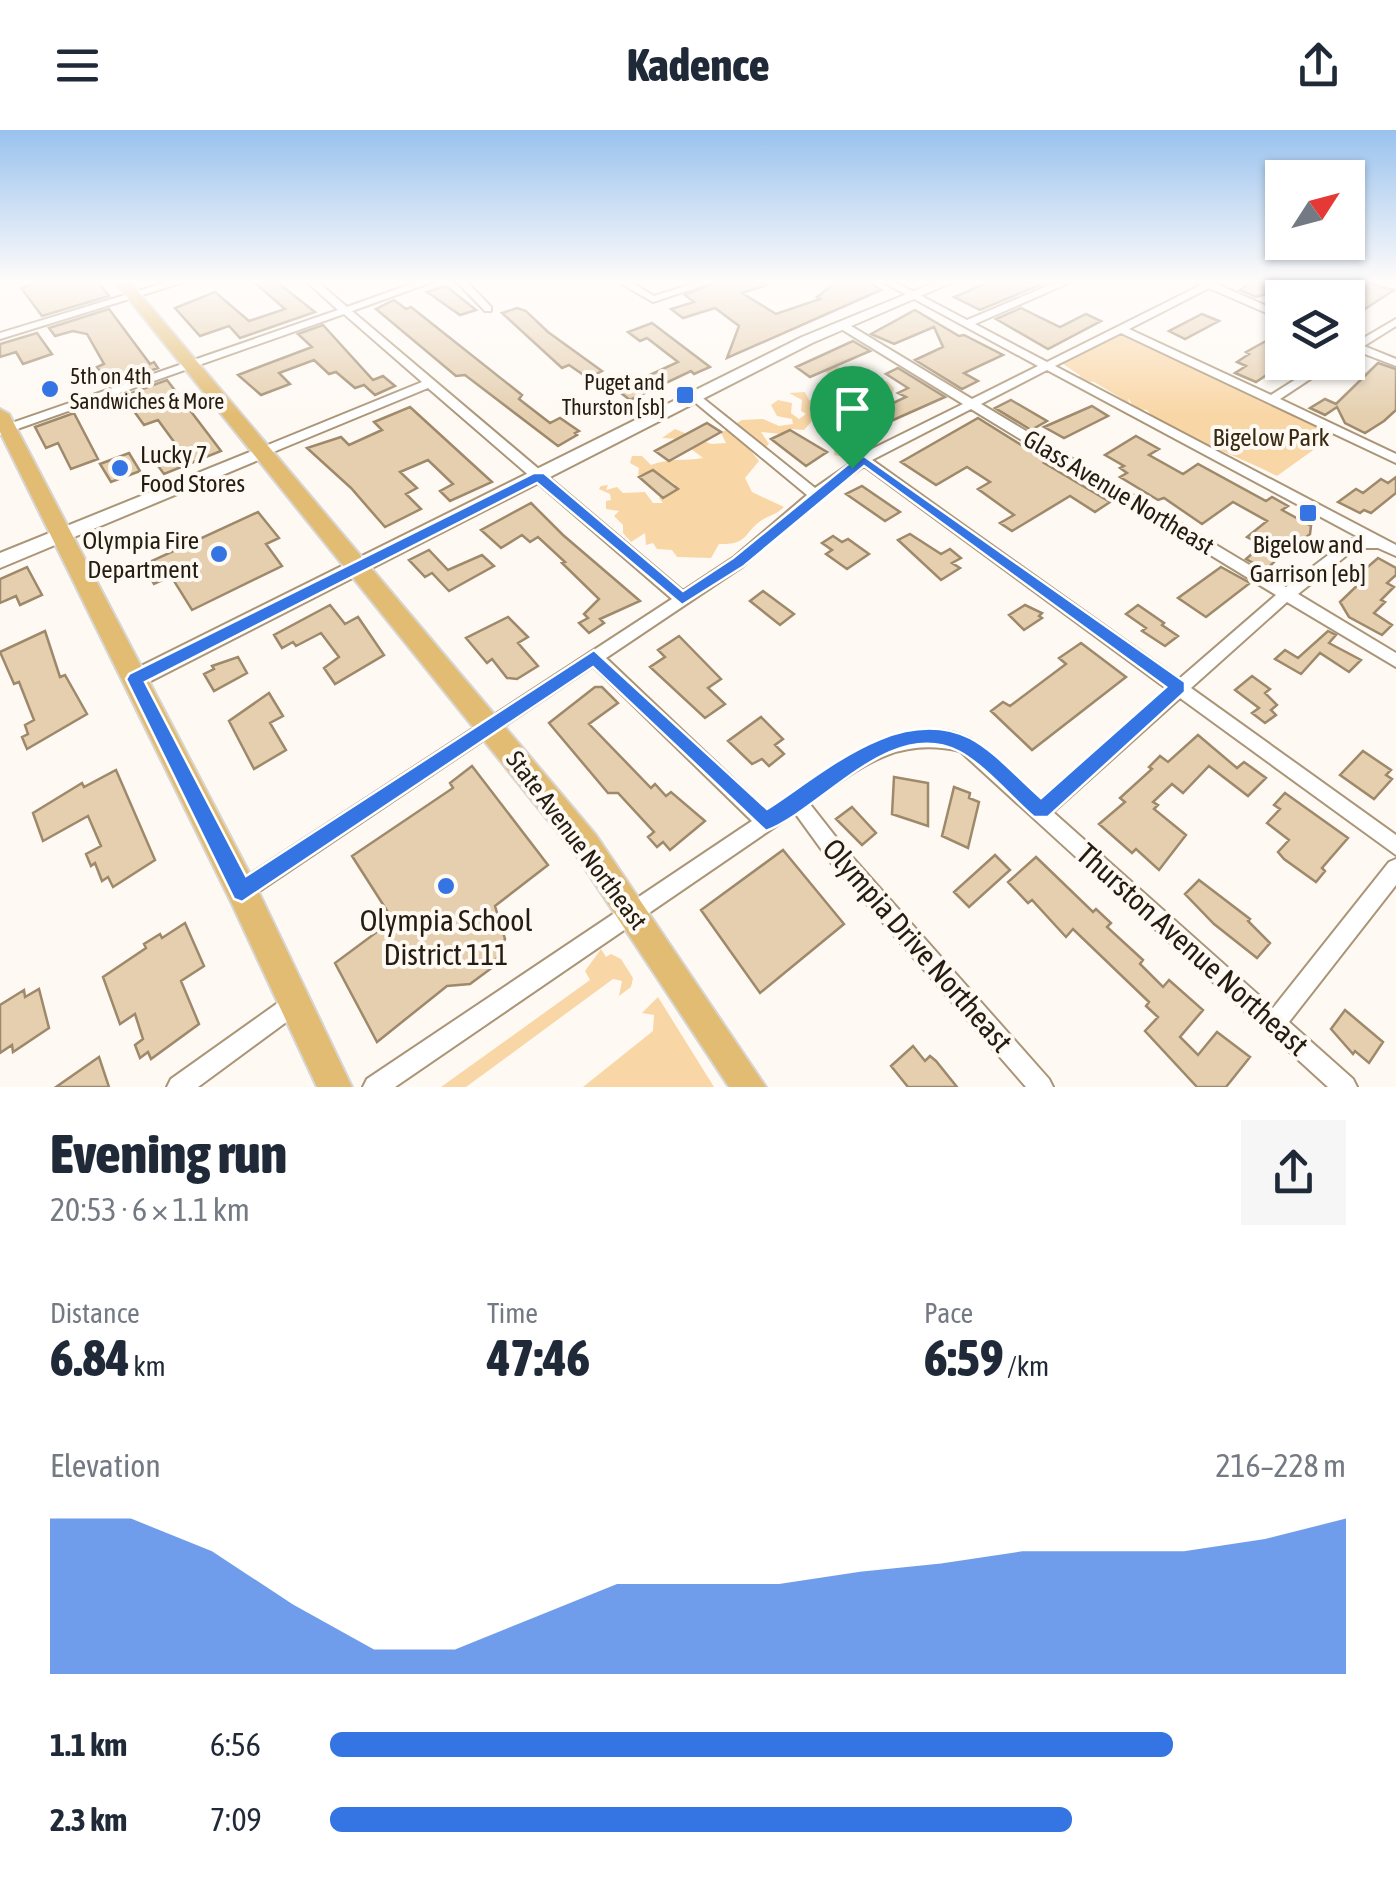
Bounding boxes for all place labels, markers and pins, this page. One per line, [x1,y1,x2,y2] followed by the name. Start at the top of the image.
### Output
[70,363,224,414] place label: 5th on 4th Sandwiches & More
[810,366,895,469] pin
[562,369,665,420] place label: Puget and Thurston [sb]
[39,378,61,400] marker: 5th on 4th Sandwiches & More
[674,384,696,406] marker: Puget and Thurston [sb]
[140,440,245,497] place label: Lucky 7 Food Stores
[109,457,131,479] marker: Lucky 7 Food Stores
[1297,502,1319,524] marker: Bigelow and Garrison [eb]
[83,526,199,583] place label: Olympia Fire Department
[1250,530,1366,587] place label: Bigelow and Garrison [eb]
[208,543,230,565] marker: Olympia Fire Department
[435,875,457,897] marker: Olympia School District 111
[360,903,532,971] place label: Olympia School District 111

